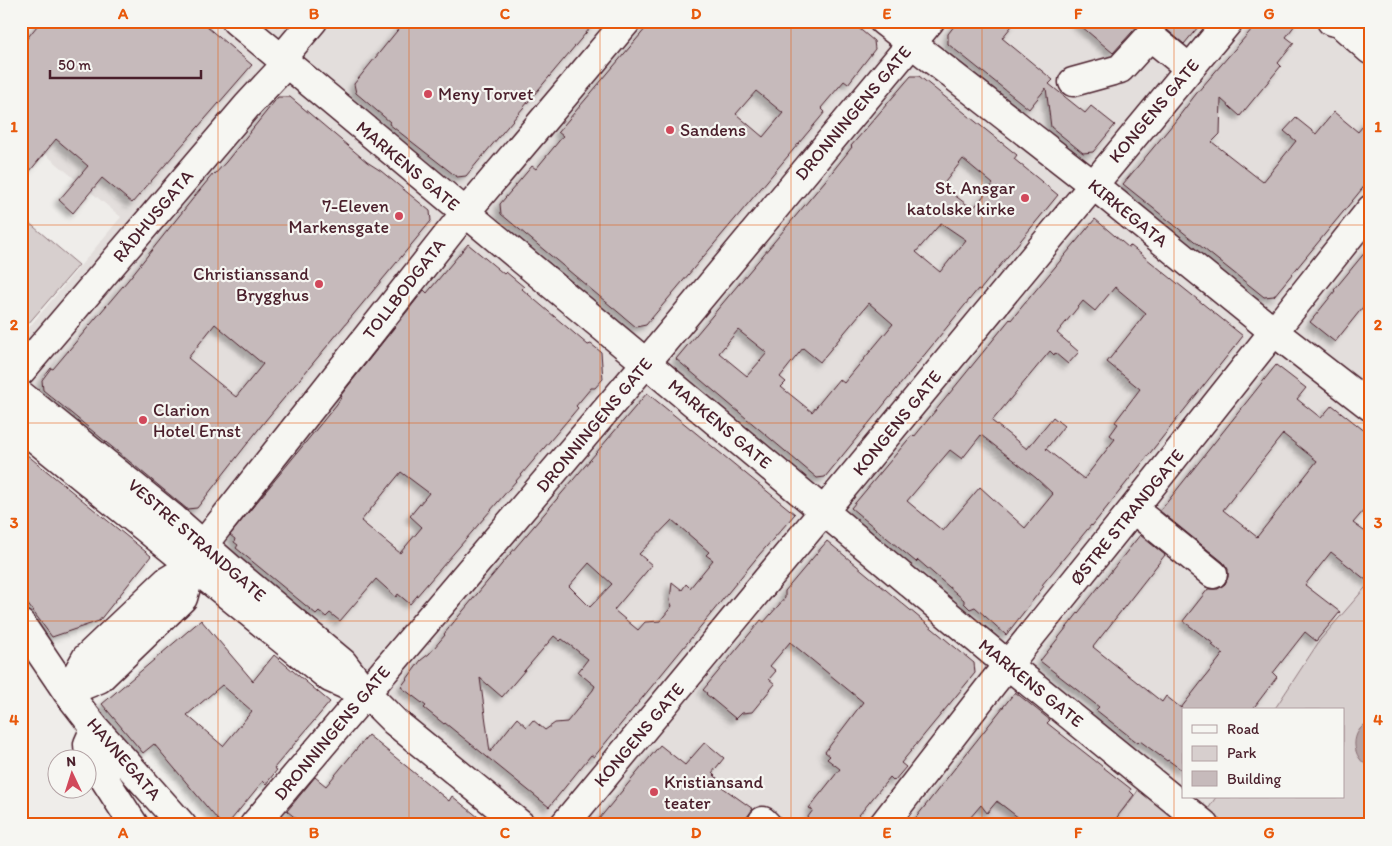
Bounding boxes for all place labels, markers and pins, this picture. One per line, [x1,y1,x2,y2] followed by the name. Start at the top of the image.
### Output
[438,83,534,105] place label: Meny Torvet
[422,88,434,100] marker: Meny Torvet
[680,119,746,141] place label: Sandens
[664,124,676,136] marker: Sandens
[907,177,1015,220] place label: St. Ansgar katolske kirke
[1019,192,1031,204] marker: St. Ansgar katolske kirke
[289,195,389,238] place label: 7-Eleven Markensgate
[393,210,405,222] marker: 7-Eleven Markensgate
[193,263,309,306] place label: Christianssand Brygghus
[313,278,325,290] marker: Christianssand Brygghus
[153,399,241,442] place label: Clarion Hotel Ernst
[137,414,149,426] marker: Clarion Hotel Ernst
[664,771,764,814] place label: Kristiansand teater
[648,786,660,798] marker: Kristiansand teater

